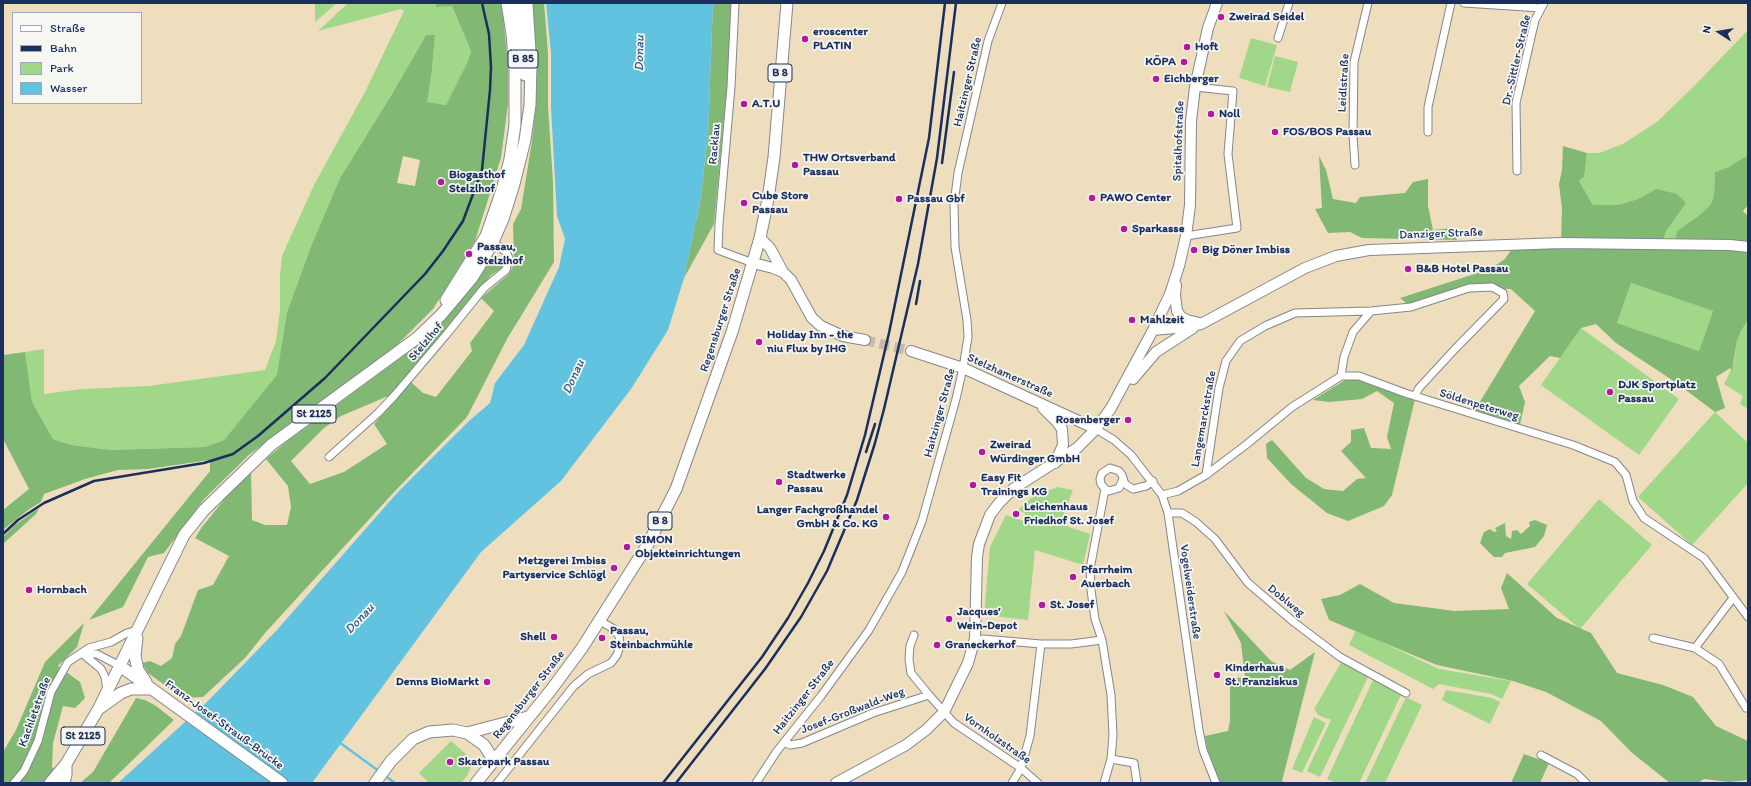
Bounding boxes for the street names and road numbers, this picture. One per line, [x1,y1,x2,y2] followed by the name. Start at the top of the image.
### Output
[1500,13,1534,107] street label: Dr.-Sittler-Straße
[951,36,985,128] street label: Haitzinger Straße
[508,50,538,68] road number: B 85
[1335,53,1353,113] street label: Leidlstraße
[768,64,792,82] road number: B 8
[1170,100,1188,182] street label: Spitalhofstraße
[706,123,724,165] street label: Racklau
[1399,225,1483,243] street label: Danziger Straße
[697,266,745,374] street label: Regensburger Straße
[406,320,446,364] street label: Stelzlhof
[965,351,1055,401] street label: Stelzhamerstraße
[921,367,959,459] street label: Haitzinger Straße
[1188,370,1220,468] street label: Langemarckstraße
[1438,386,1520,424] street label: Söldenpeterweg
[292,405,336,423] road number: St 2125
[648,512,672,530] road number: B 8
[1176,544,1204,640] street label: Vogelweiderstraße
[1264,582,1308,620] street label: Doblweg
[490,648,568,742] street label: Regensburger Straße
[770,656,838,738] street label: Haitzinger Straße
[16,675,54,749] street label: Kachletstraße
[162,677,286,773] street label: Franz-Josef-Strauß-Brücke
[799,685,907,737] street label: Josef-Großwald-Weg
[961,710,1033,768] street label: Vornholzstraße
[61,727,105,745] road number: St 2125

